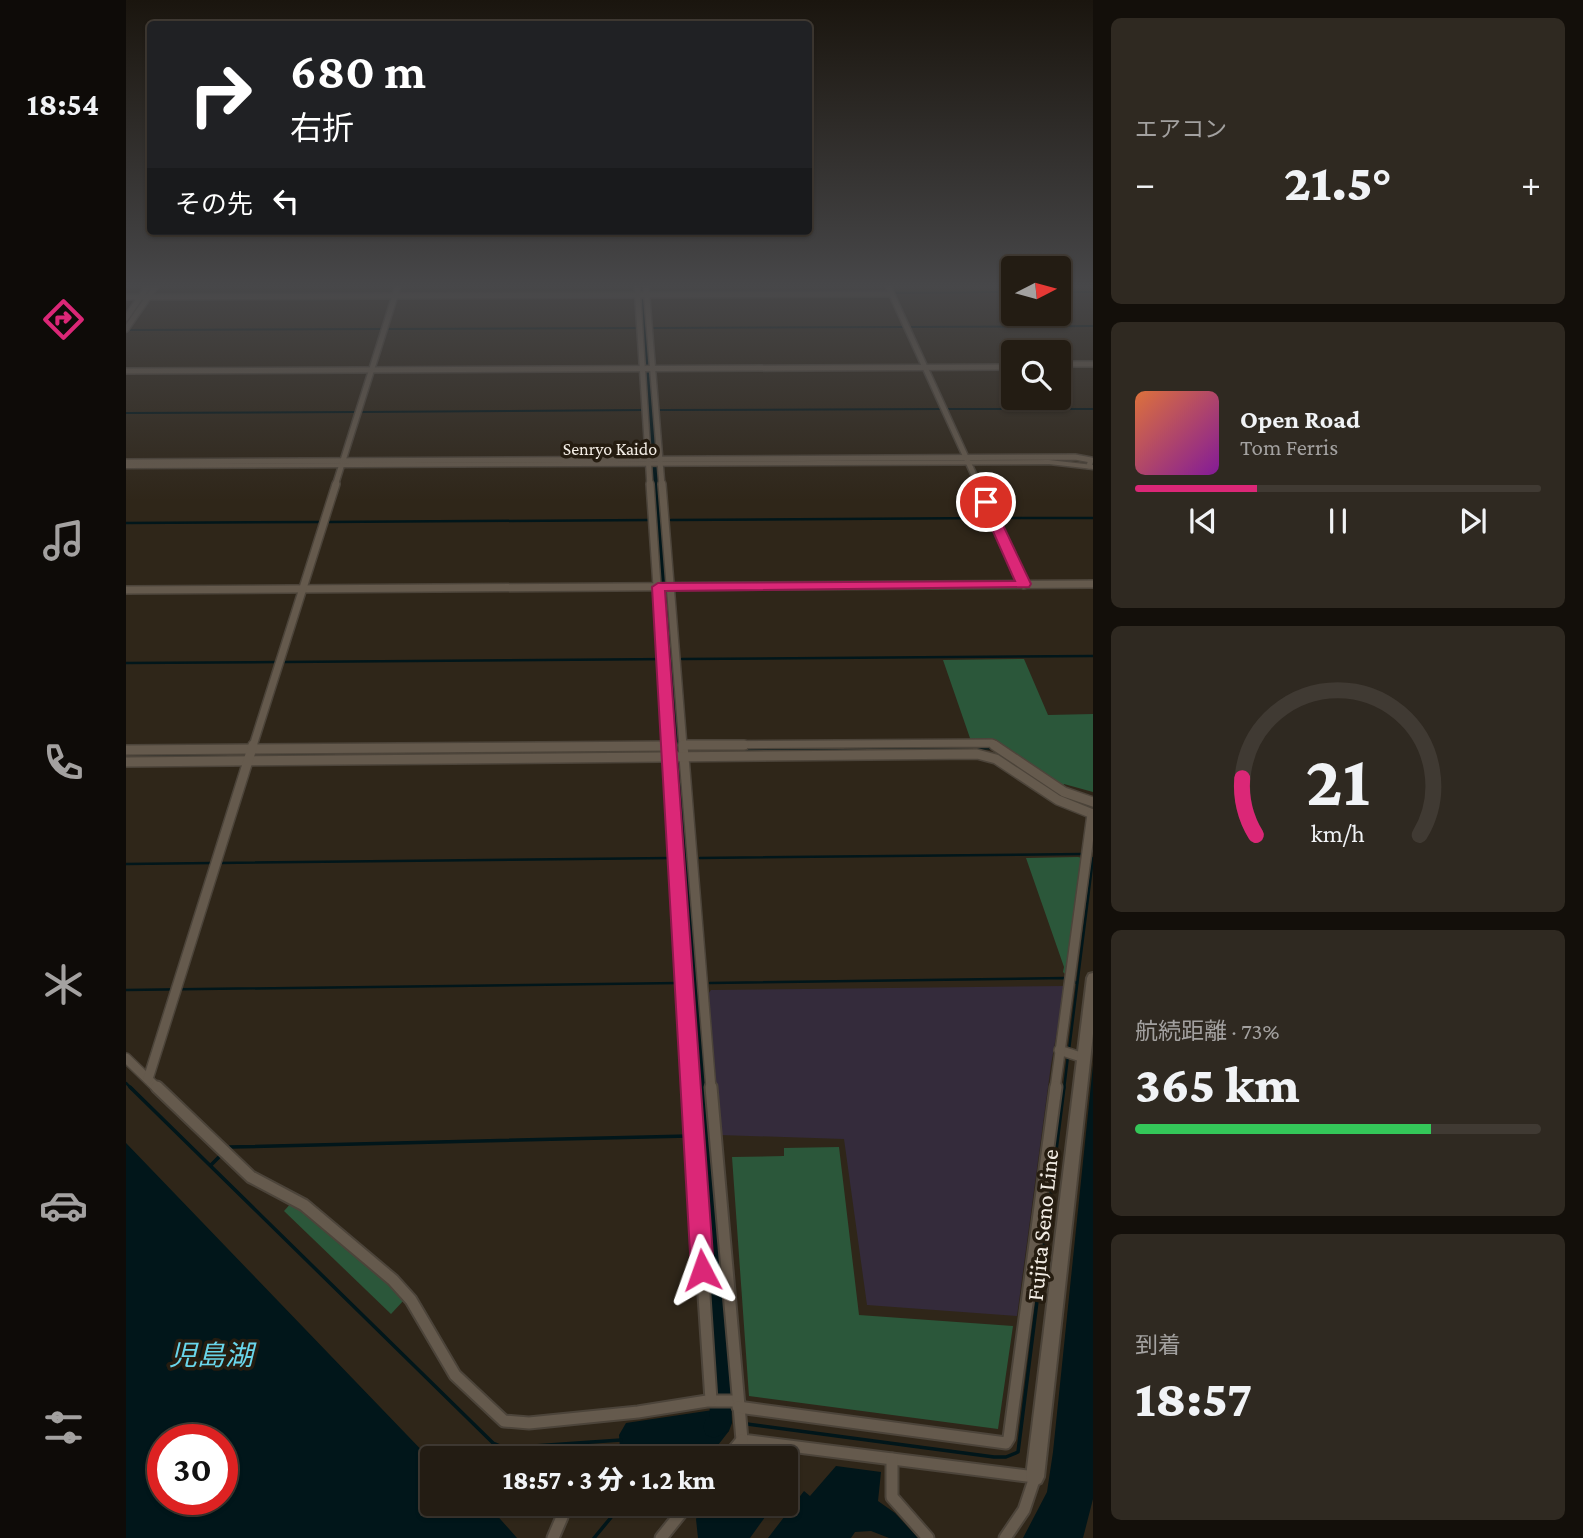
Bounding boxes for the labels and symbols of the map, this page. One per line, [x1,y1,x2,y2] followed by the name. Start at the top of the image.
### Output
[1001,256,1071,326] north arrow
[563,439,657,459] street label: Senryo Kaido
[956,472,1016,532] pin
[1021,1148,1063,1302] street label: Fujita Seno Line
[665,1233,739,1307] position arrow
[169,1340,257,1371] water label: 児島湖
[147,1424,238,1515] speed limit sign: 30

